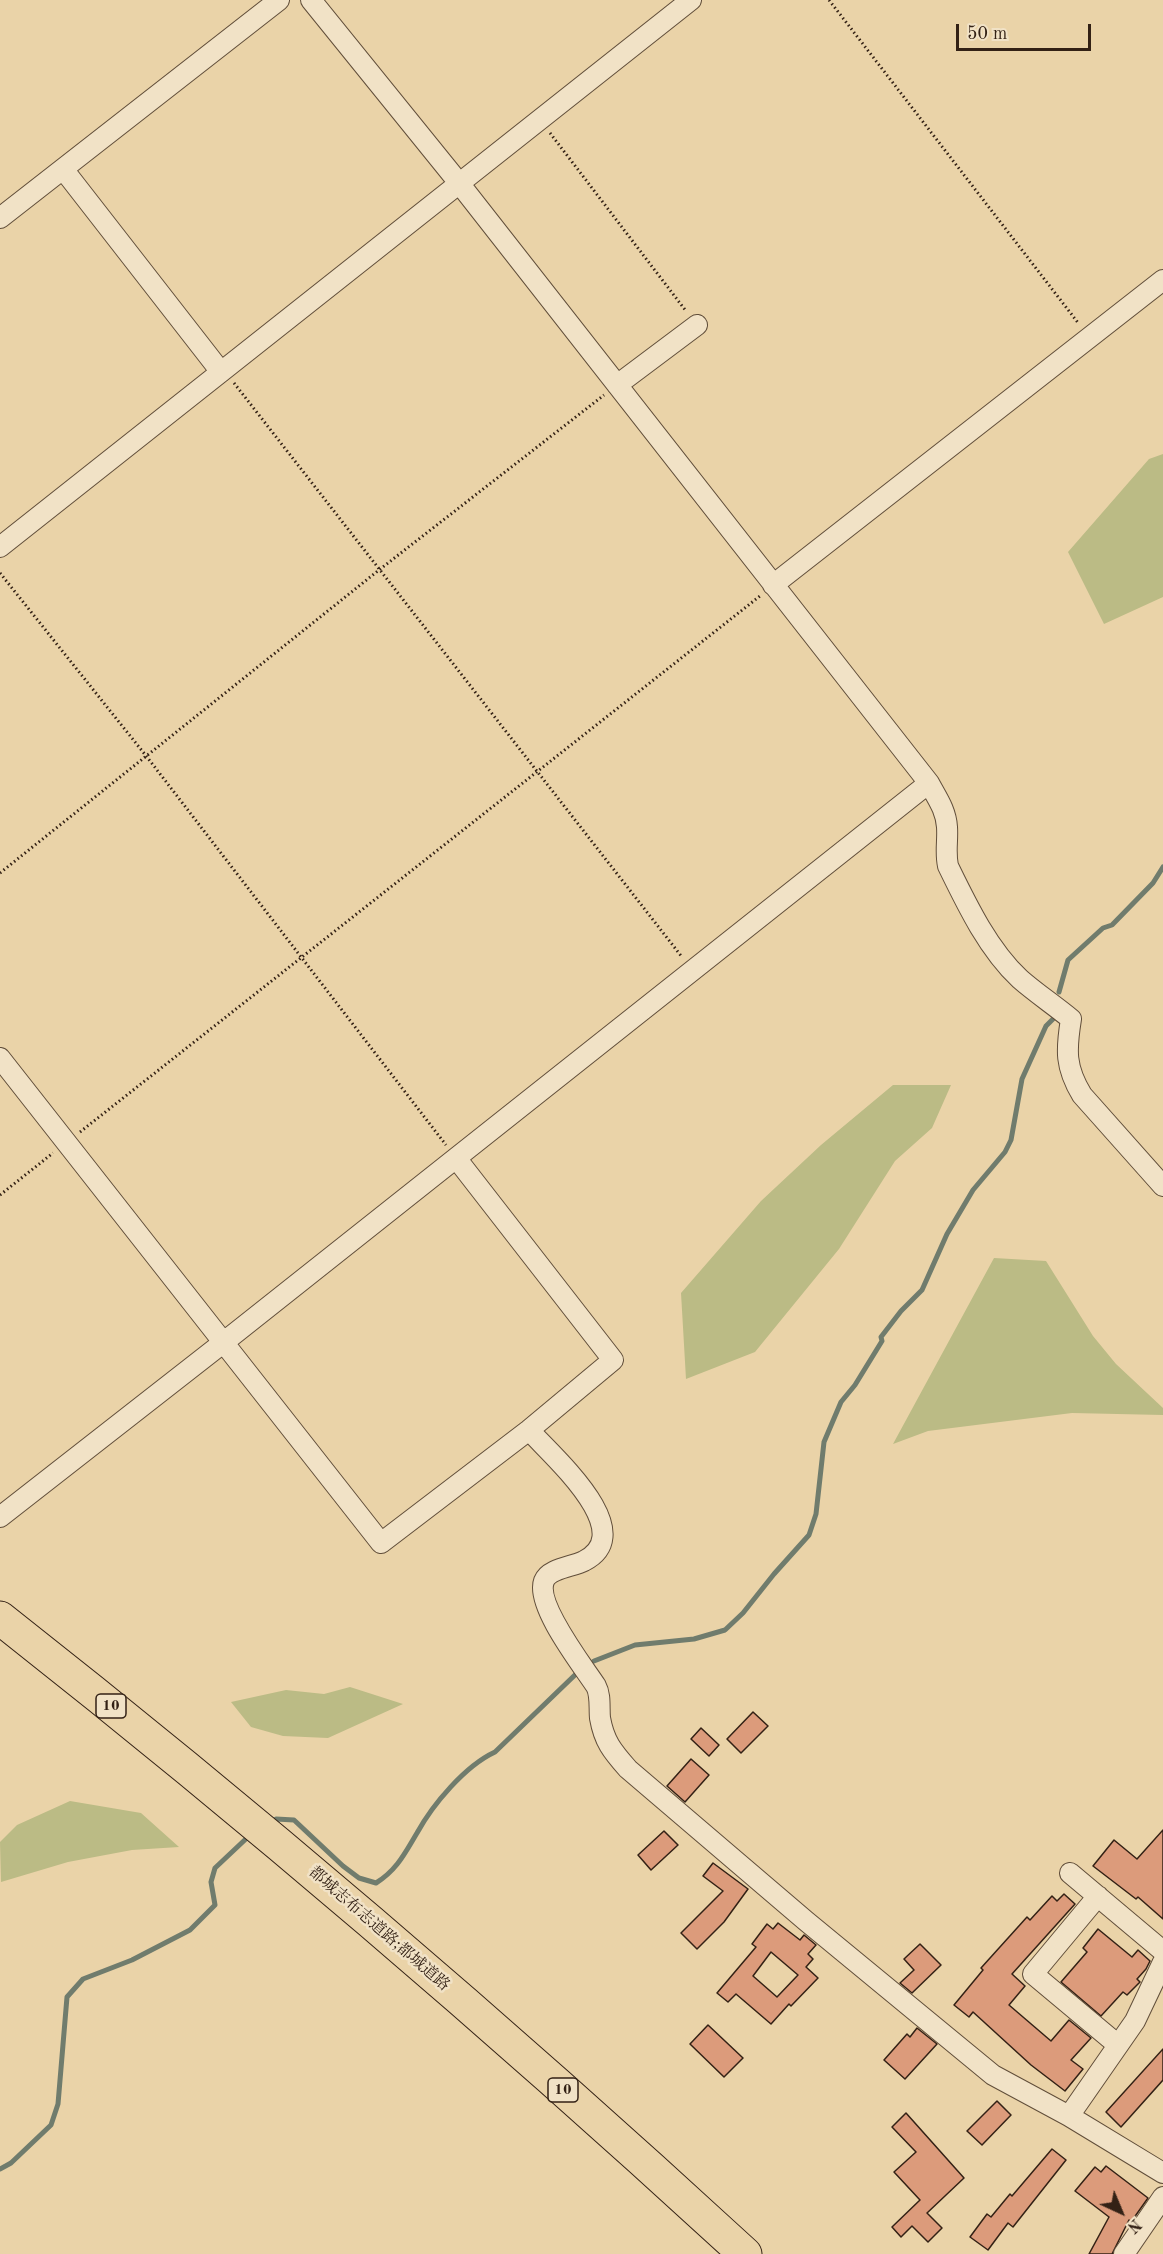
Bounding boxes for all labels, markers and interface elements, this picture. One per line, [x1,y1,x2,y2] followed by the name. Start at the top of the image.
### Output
[959,12,1094,50] scale bar
[967,25,1007,43] text: 50 m
[96,1694,126,1718] road number: 10
[305,1863,453,1995] street label: 都城志布志道路;都城道路
[548,2078,578,2102] road number: 10
[1091,2182,1151,2242] north arrow
[1124,2215,1143,2235] text: N

